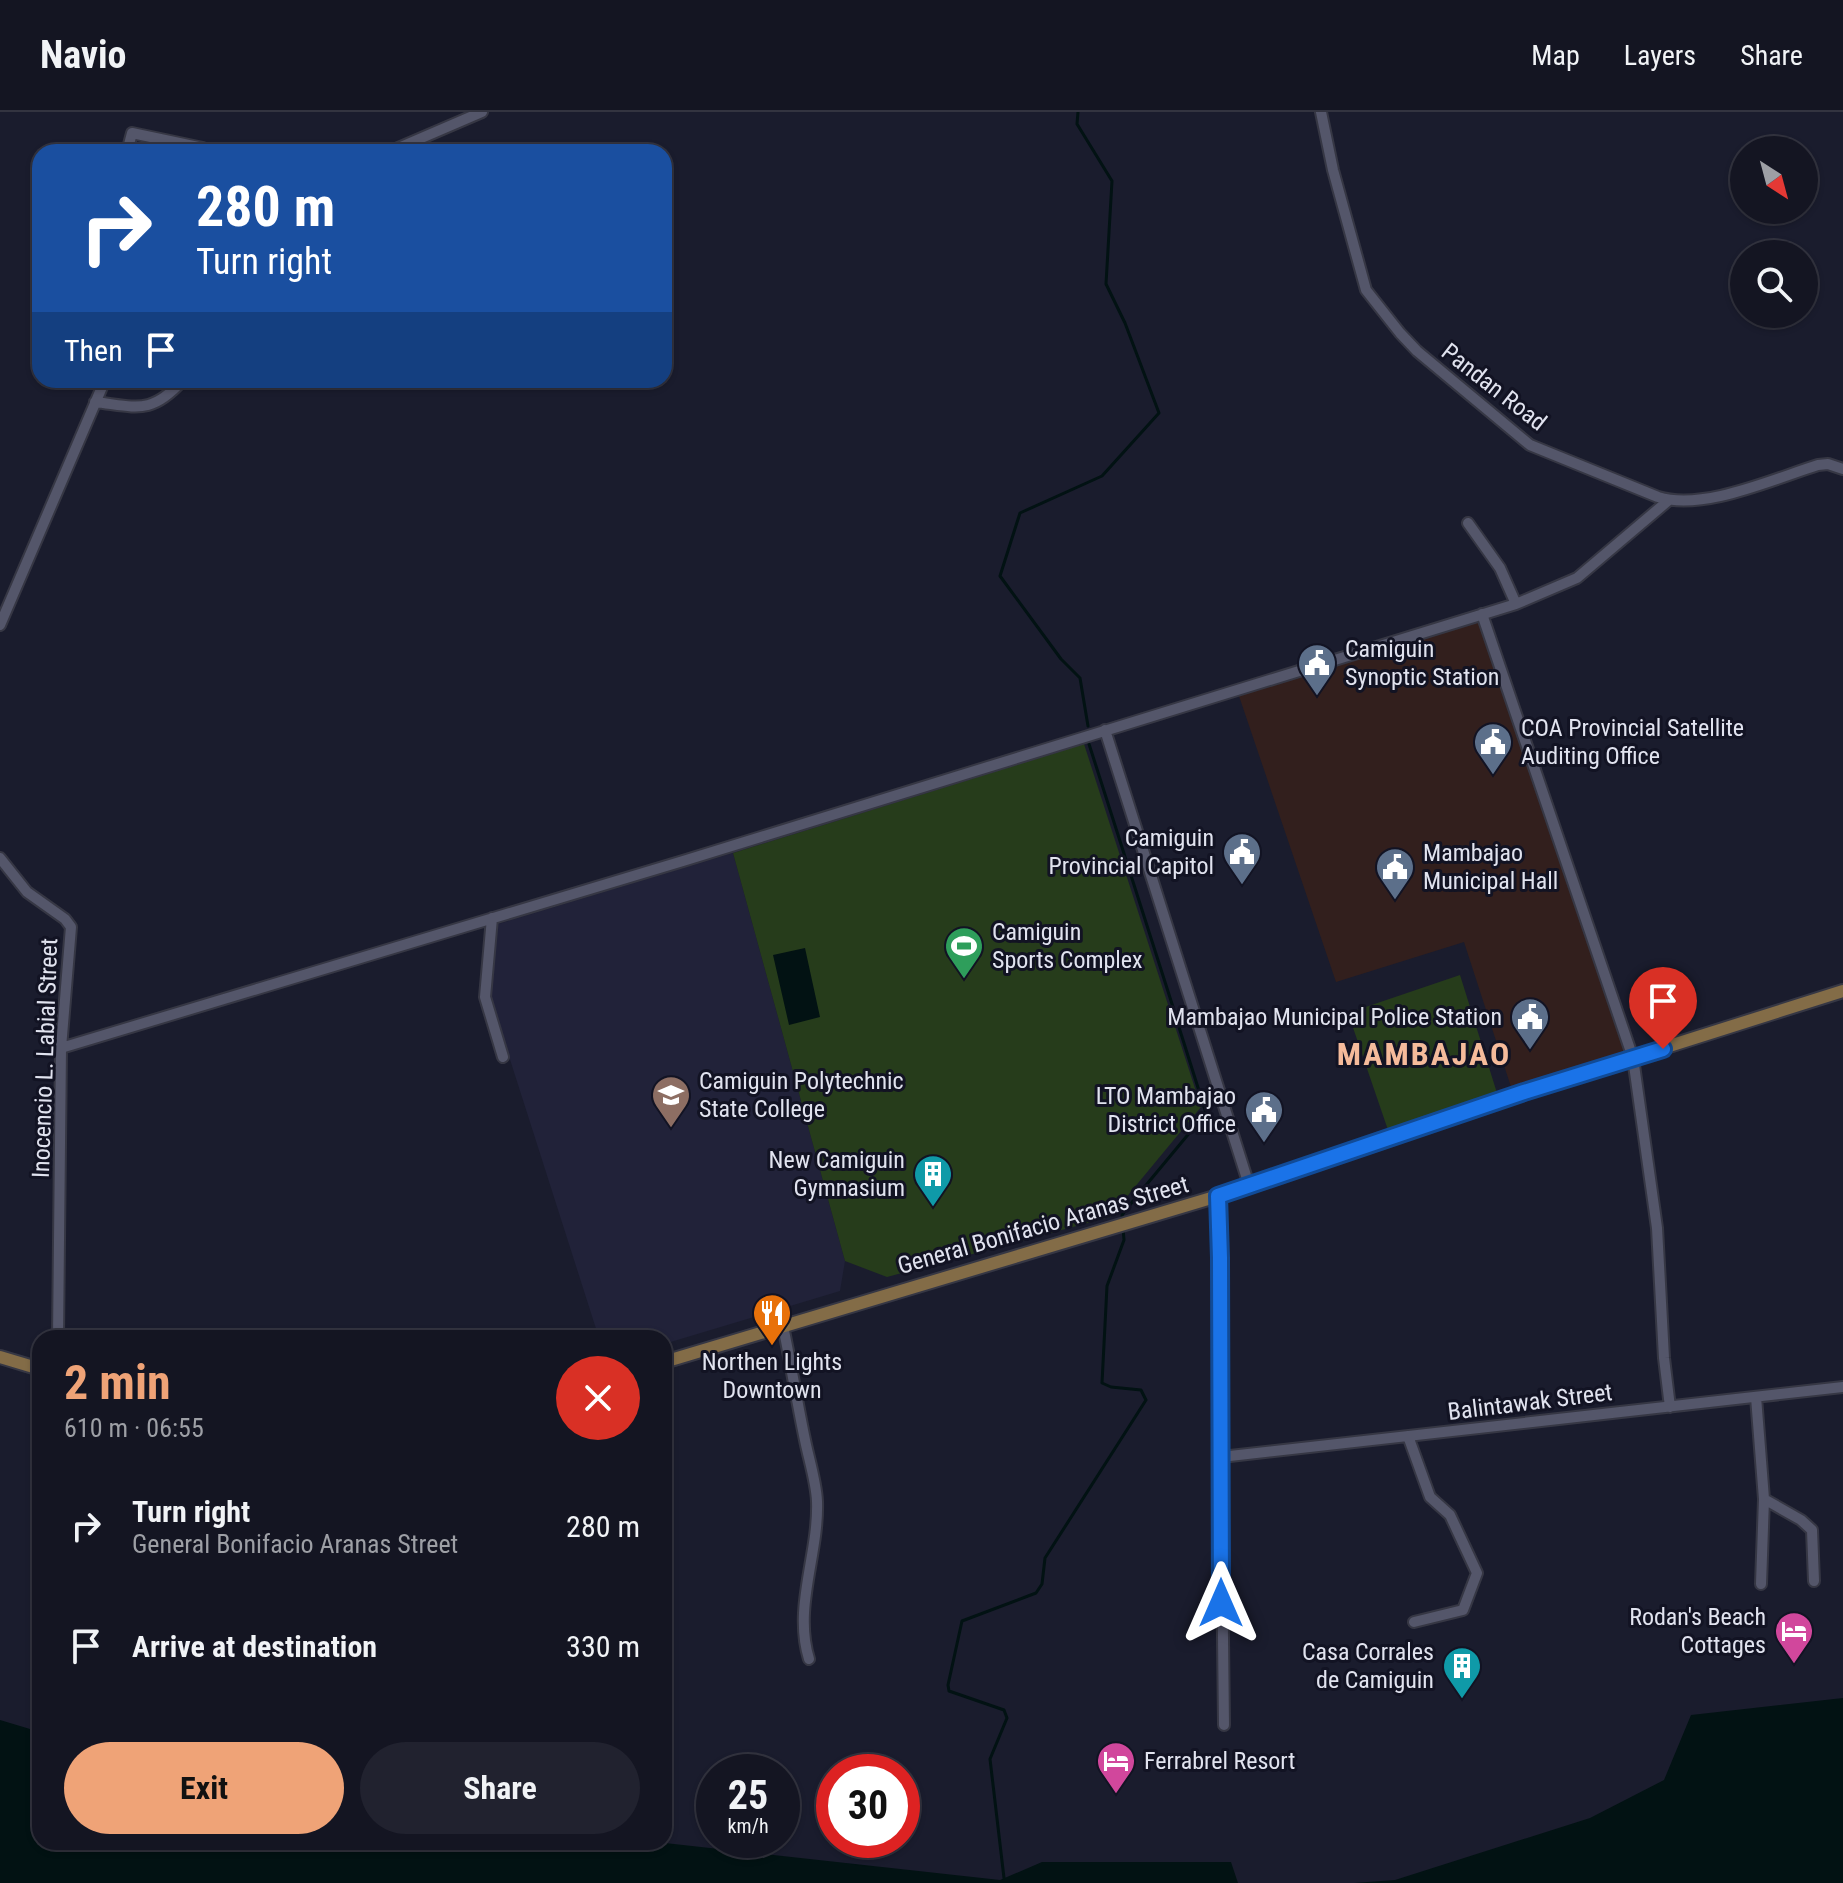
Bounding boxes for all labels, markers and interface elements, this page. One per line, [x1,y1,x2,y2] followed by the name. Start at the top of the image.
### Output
[40,33,126,77] text: Navio
[1531,39,1580,72] text: Map
[1624,39,1696,72] text: Layers
[1740,39,1803,72] text: Share
[1730,136,1818,224] north arrow
[1730,136,1818,328] map controls
[196,174,335,240] text: 280 m
[64,176,168,280] icon: right
[1730,240,1818,328] button: search
[196,241,332,283] text: Turn right
[139,328,183,372] icon: arrive
[64,333,123,368] text: Then
[1436,337,1552,437] street label: Pandan Road
[1345,635,1499,691] place label: Camiguin Synoptic Station
[1296,642,1338,697] public building icon: Camiguin Synoptic Station
[1521,714,1744,770] place label: COA Provincial Satellite Auditing Office
[1472,721,1514,776] public building icon: COA Provincial Satellite Auditing Office
[1048,824,1214,880] place label: Camiguin Provincial Capitol
[1221,831,1263,886] public building icon: Camiguin Provincial Capitol
[1423,839,1558,895] place label: Mambajao Municipal Hall
[1374,846,1416,901] public building icon: Mambajao Municipal Hall
[992,918,1143,974] place label: Camiguin Sports Complex
[943,925,985,980] sports icon: Camiguin Sports Complex
[27,938,63,1178] street label: Inocencio L. Labial Street
[1629,967,1697,1049] pin
[1641,979,1685,1023] icon: arrive
[1509,996,1551,1051] public building icon: Mambajao Municipal Police Station
[1167,1003,1502,1031] place label: Mambajao Municipal Police Station
[1337,1035,1511,1073] district label: MAMBAJAO
[699,1067,904,1123] place label: Camiguin Polytechnic State College
[650,1074,692,1129] school or university icon: Camiguin Polytechnic State College
[1096,1082,1236,1138] place label: LTO Mambajao District Office
[1243,1089,1285,1144] public building icon: LTO Mambajao District Office
[769,1146,905,1202] place label: New Camiguin Gymnasium
[912,1153,954,1208] building icon: New Camiguin Gymnasium
[894,1170,1192,1280] street label: General Bonifacio Aranas Street
[751,1292,793,1347] restaurant icon: Northen Lights Downtown
[702,1348,842,1404] place label: Northen Lights Downtown
[64,1354,171,1411] text: 2 min
[556,1356,640,1440] button: close
[1446,1378,1614,1426] street label: Balintawak Street
[64,1413,204,1443] text: 610 m · 06:55
[132,1494,250,1529] text: Turn right
[64,1504,108,1548] icon: right
[566,1509,640,1544] text: 280 m
[132,1529,458,1559] text: General Bonifacio Aranas Street
[1179,1561,1263,1645] position arrow
[1629,1603,1766,1659] place label: Rodan's Beach Cottages
[1773,1610,1815,1665] hotel icon: Rodan's Beach Cottages
[64,1624,108,1668] icon: arrive
[132,1629,377,1664] text: Arrive at destination
[566,1629,640,1664] text: 330 m
[1302,1638,1434,1694] place label: Casa Corrales de Camiguin
[1441,1645,1483,1700] building icon: Casa Corrales de Camiguin
[1095,1740,1137,1795] hotel icon: Ferrabrel Resort
[64,1742,344,1834] button: Exit
[360,1742,640,1834] button: Share
[1144,1747,1295,1775] place label: Ferrabrel Resort
[816,1754,920,1858] speed limit sign: 30
[728,1772,768,1819] text: 25
[727,1814,769,1838] text: km/h

